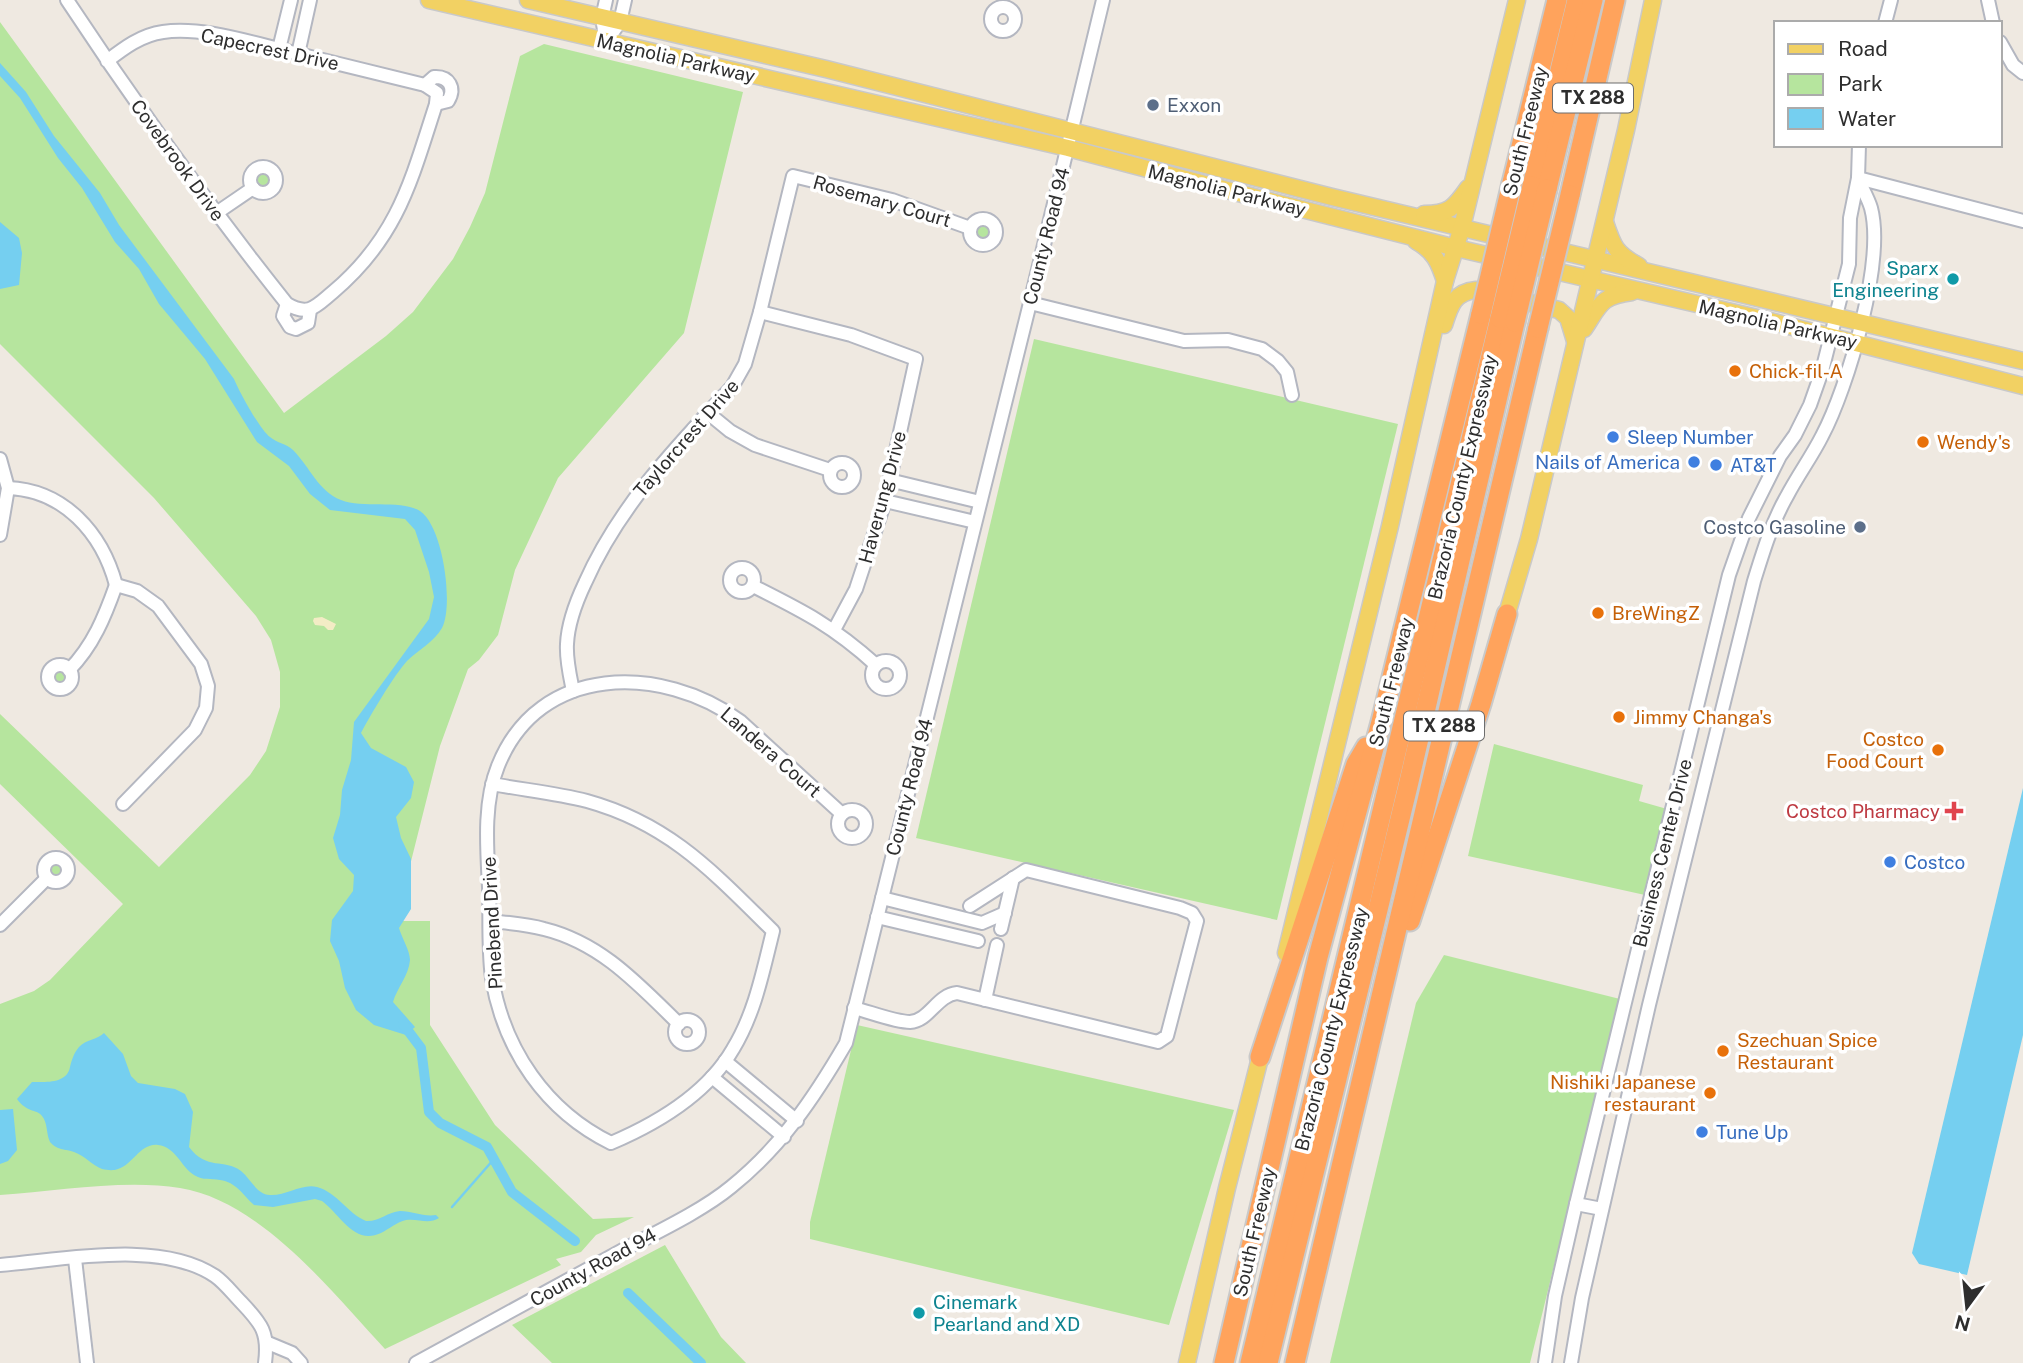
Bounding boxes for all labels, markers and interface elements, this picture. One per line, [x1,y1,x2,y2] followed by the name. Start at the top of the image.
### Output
[1774,21,2002,147] legend
[199,24,341,74] street label: Capecrest Drive
[595,29,757,87] street label: Magnolia Parkway
[1838,36,1888,61] text: Road
[1498,64,1552,198] street label: South Freeway
[1838,71,1883,96] text: Park
[1553,84,1633,113] road number: TX 288
[1167,94,1221,116] place label: Exxon
[127,95,229,225] street label: Covebrook Drive
[1145,97,1161,113] marker: Exxon
[1838,106,1896,131] text: Water
[1146,160,1308,220] street label: Magnolia Parkway
[1018,165,1074,307] street label: County Road 94
[811,171,953,231] street label: Rosemary Court
[1832,257,1939,301] place label: Sparx Engineering
[1945,271,1961,287] marker: Sparx Engineering
[1697,295,1859,353] street label: Magnolia Parkway
[1423,352,1501,602] street label: Brazoria County Expressway
[1749,360,1843,382] place label: Chick-fil-A
[1727,363,1743,379] marker: Chick-fil-A
[629,375,743,501] street label: Taylorcrest Drive
[1627,426,1754,448] place label: Sleep Number
[854,428,910,566] street label: Haverung Drive
[1605,429,1621,445] marker: Sleep Number
[1937,431,2011,453] place label: Wendy's
[1915,434,1931,450] marker: Wendy's
[1535,451,1680,473] place label: Nails of America
[1686,454,1702,470] marker: Nails of America
[1730,454,1777,476] place label: AT&T
[1708,457,1724,473] marker: AT&T
[1703,516,1846,538] place label: Costco Gasoline
[1852,519,1868,535] marker: Costco Gasoline
[1612,602,1700,624] place label: BreWingZ
[1590,605,1606,621] marker: BreWingZ
[1364,615,1418,749] street label: South Freeway
[716,702,826,802] street label: Landera Court
[1633,706,1772,728] place label: Jimmy Changa's
[1611,709,1627,725] marker: Jimmy Changa's
[1404,712,1484,740] road number: TX 288
[881,716,937,858] street label: County Road 94
[1826,728,1924,772] place label: Costco Food Court
[1930,742,1946,758] marker: Costco Food Court
[1628,757,1696,949] street label: Business Center Drive
[1786,800,1940,822] place label: Costco Pharmacy
[1946,803,1962,819] marker: Costco Pharmacy
[1904,851,1965,873] place label: Costco
[1882,854,1898,870] marker: Costco
[478,856,506,990] street label: Pinebend Drive
[1290,905,1372,1153] street label: Brazoria County Expressway
[1737,1029,1877,1073] place label: Szechuan Spice Restaurant
[1715,1043,1731,1059] marker: Szechuan Spice Restaurant
[1550,1071,1696,1115] place label: Nishiki Japanese restaurant
[1702,1085,1718,1101] marker: Nishiki Japanese restaurant
[1716,1121,1788,1143] place label: Tune Up
[1694,1124,1710,1140] marker: Tune Up
[1228,1165,1280,1299] street label: South Freeway
[526,1223,660,1311] street label: County Road 94
[1932,1272,2002,1342] north arrow
[933,1291,1080,1335] place label: Cinemark Pearland and XD
[911,1305,927,1321] marker: Cinemark Pearland and XD
[1953,1311,1973,1336] text: N

